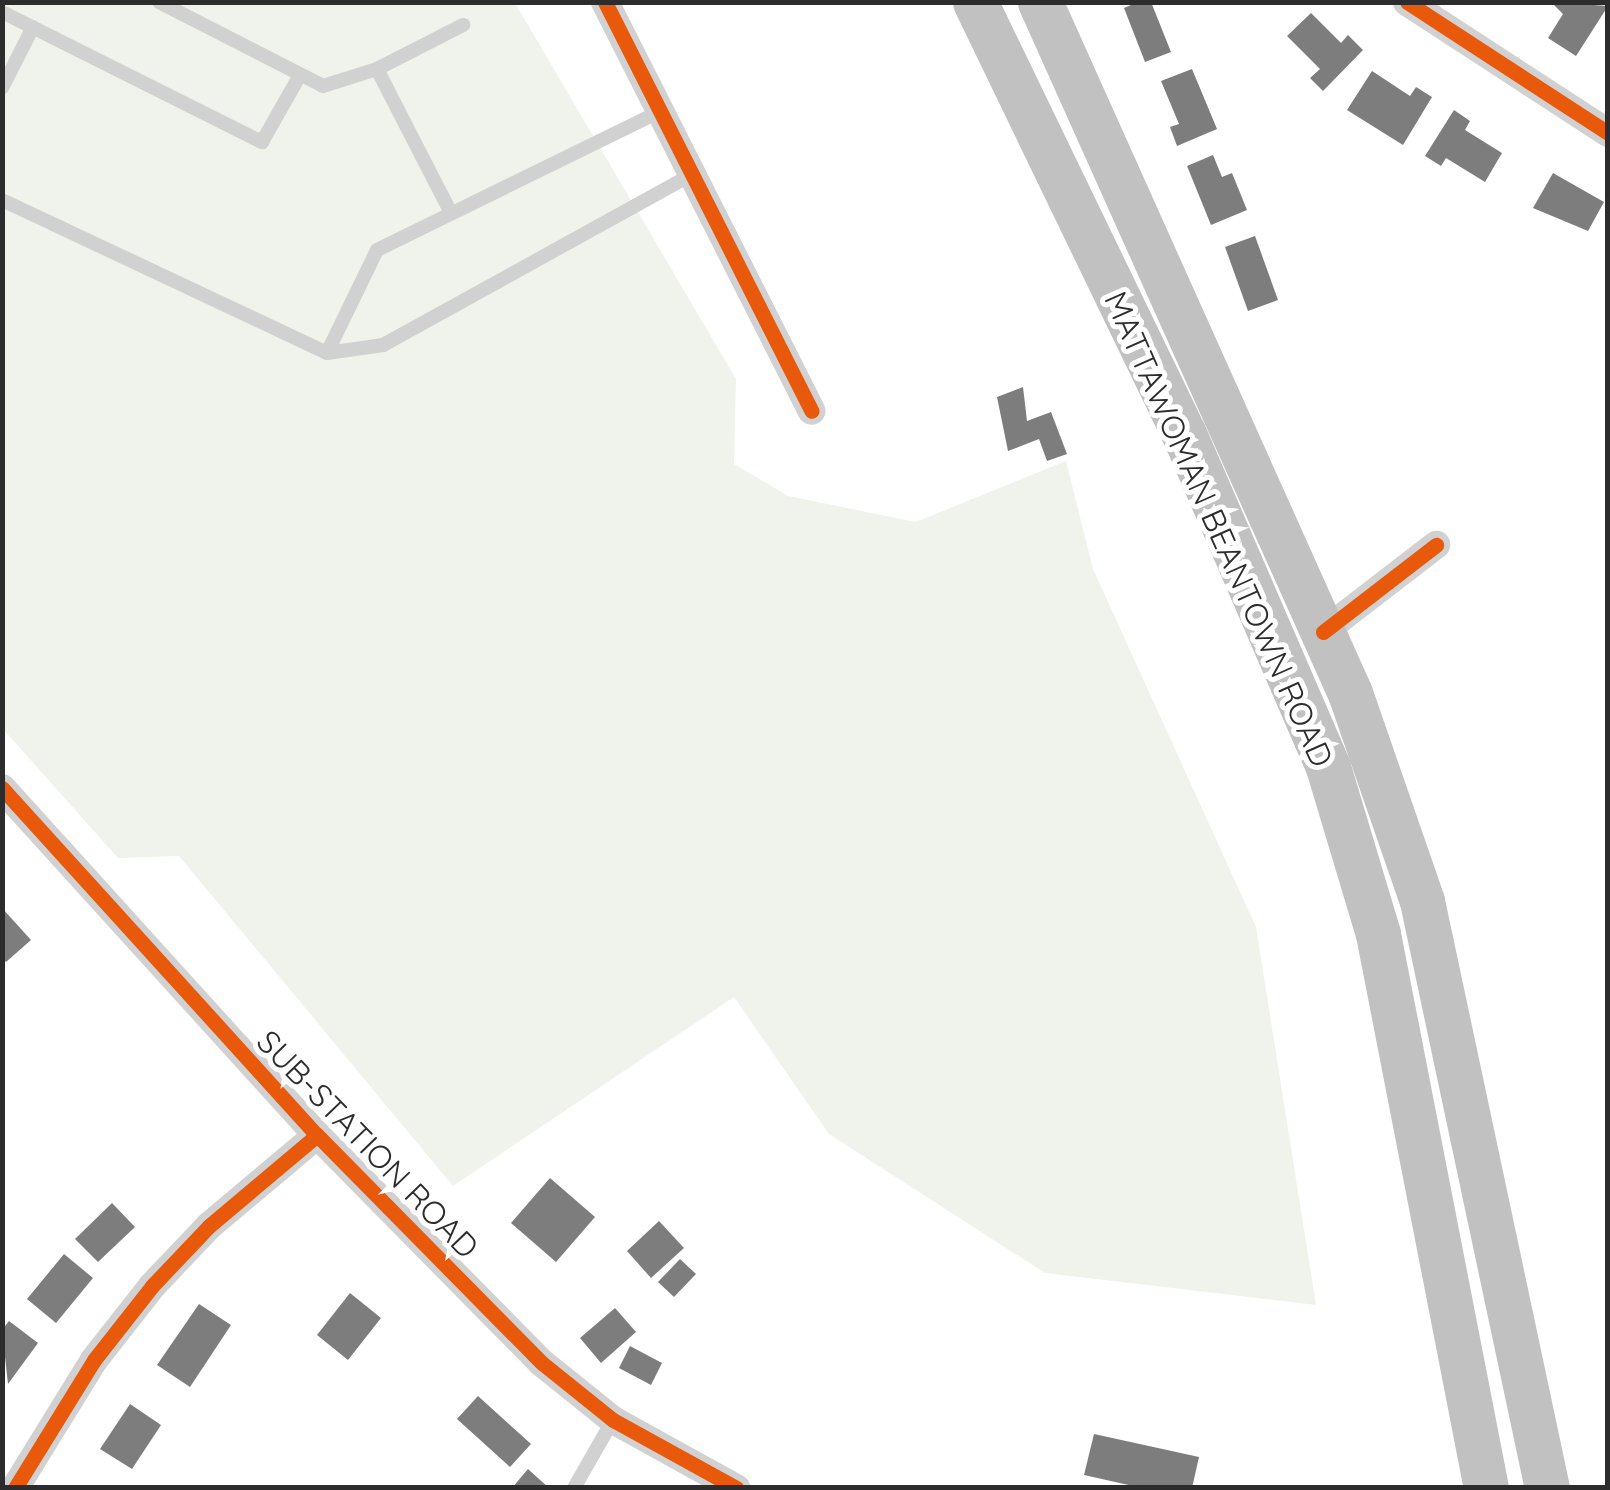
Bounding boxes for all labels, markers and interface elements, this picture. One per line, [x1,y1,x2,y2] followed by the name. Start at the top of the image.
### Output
[1096,285,1342,773] street label: MATTAWOMAN BEANTOWN ROAD
[249,1022,487,1266] street label: SUB-STATION ROAD

